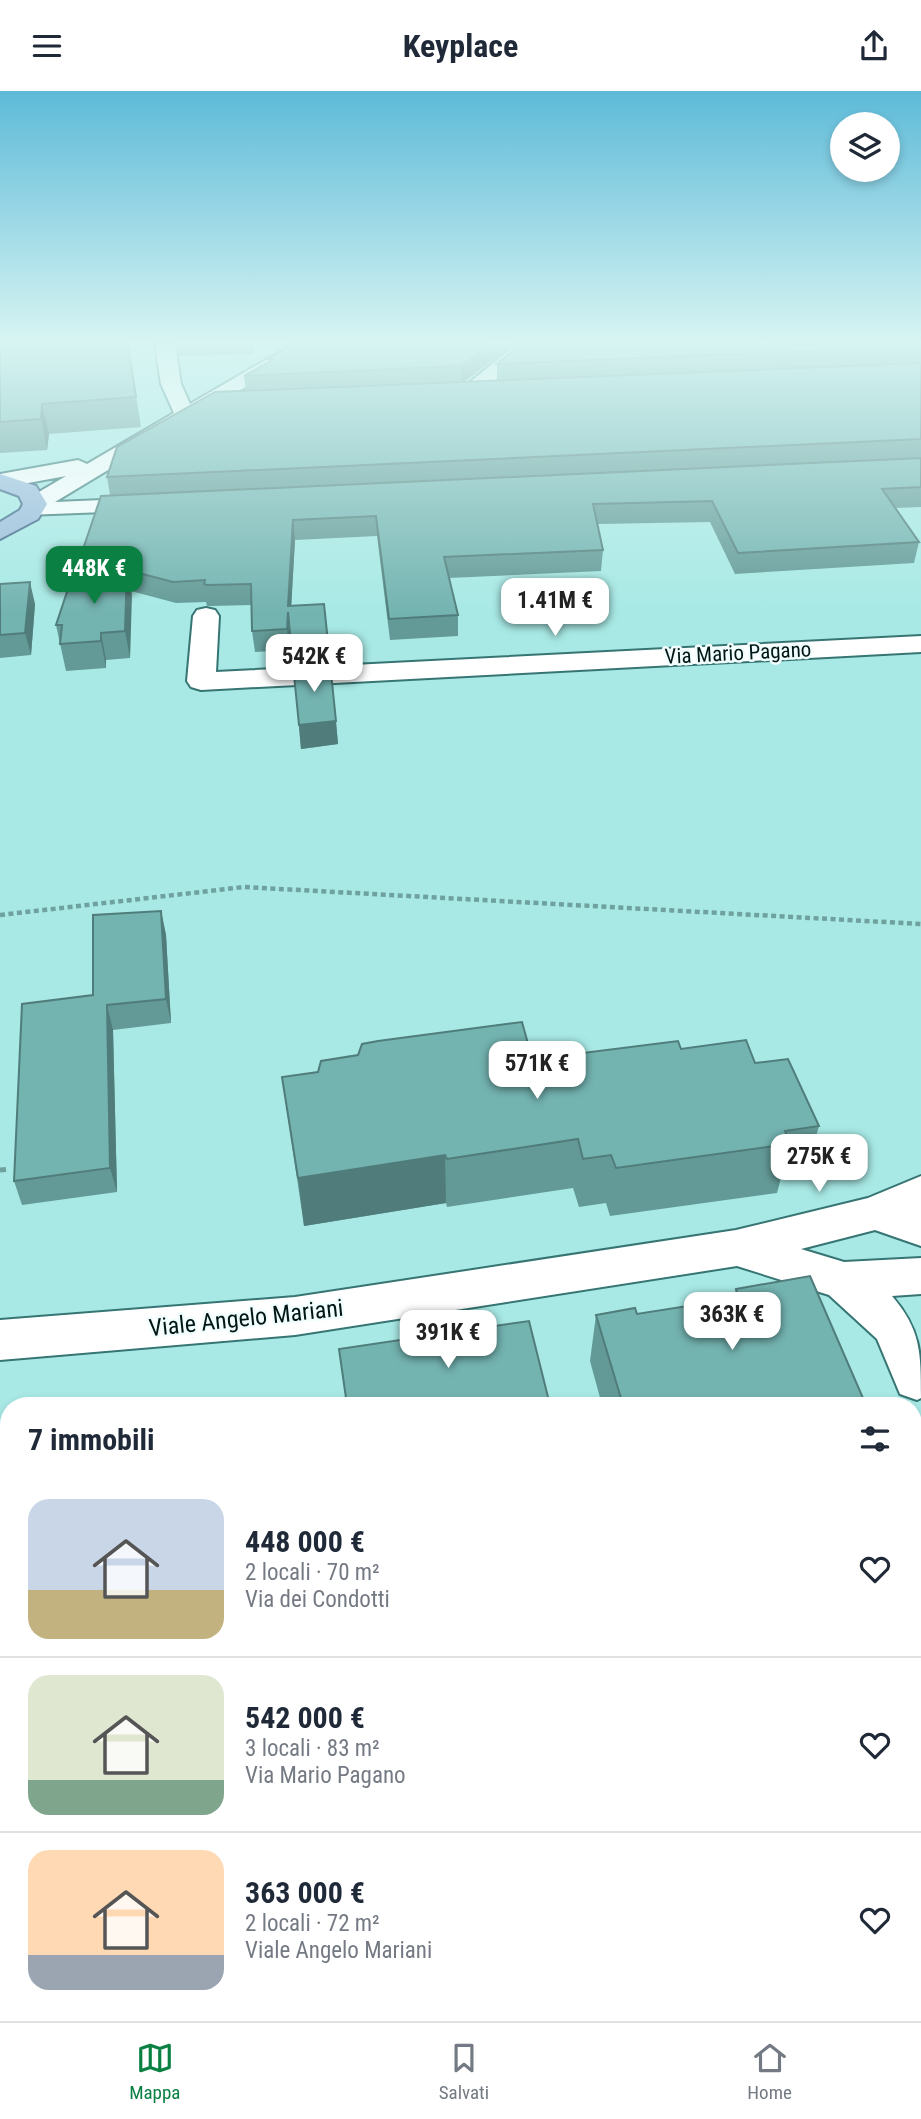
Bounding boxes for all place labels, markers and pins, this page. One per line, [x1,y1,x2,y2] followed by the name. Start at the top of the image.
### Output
[37,547,151,606] pin: 448K €
[490,579,620,638] pin: 1.41M €
[257,635,371,694] pin: 542K €
[480,1041,594,1101] pin: 571K €
[762,1135,876,1194] pin: 275K €
[675,1293,789,1352] pin: 363K €
[391,1311,505,1370] pin: 391K €

